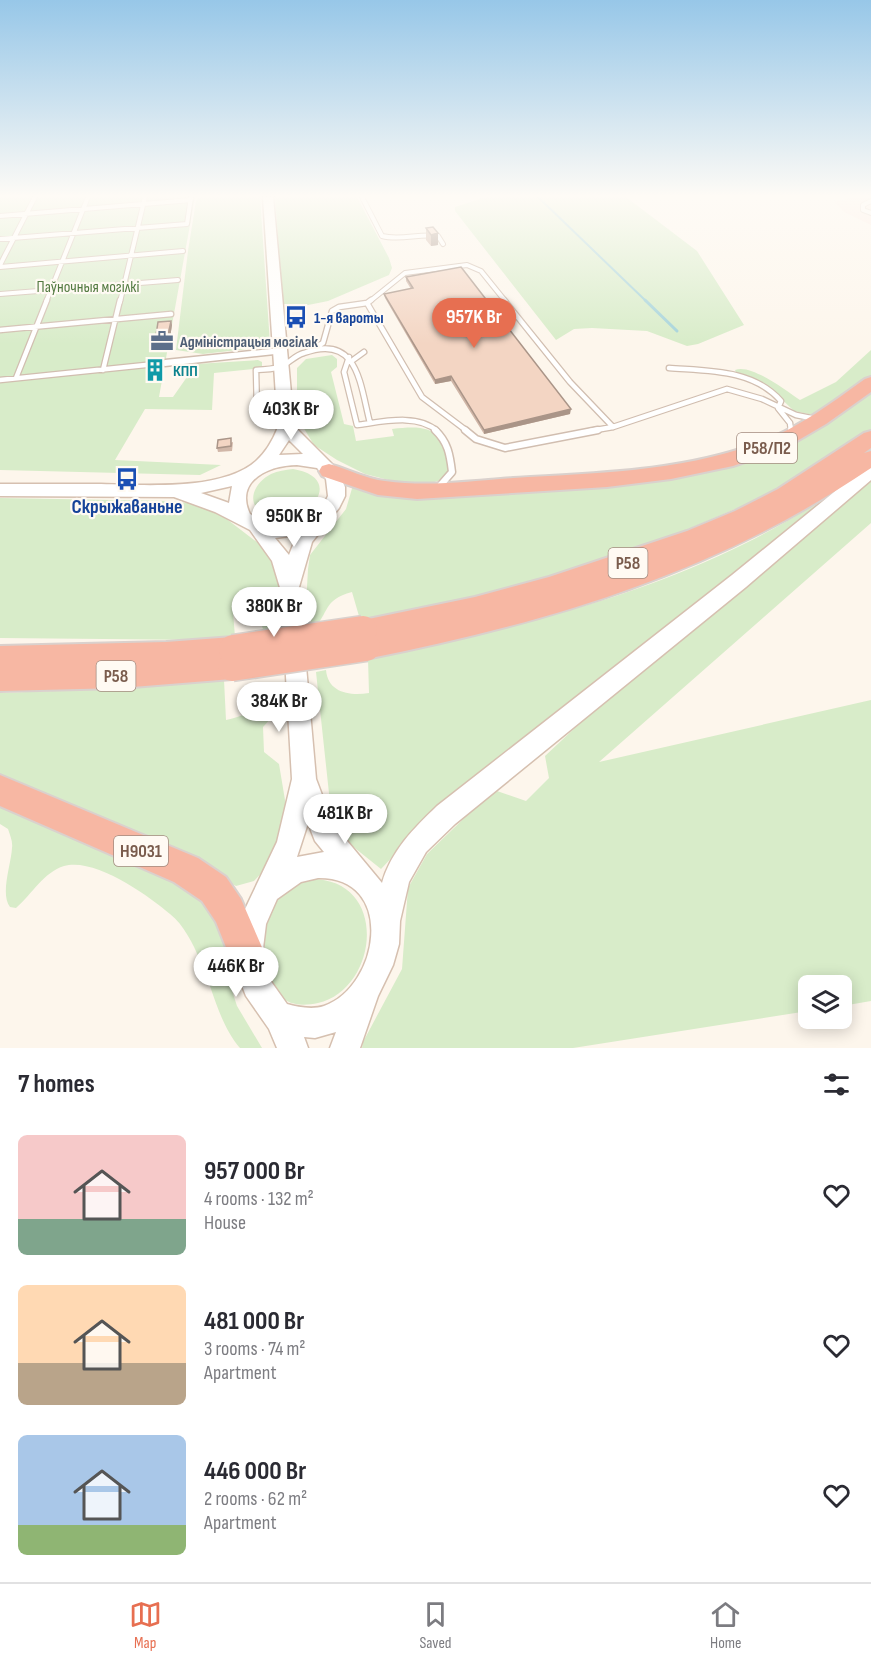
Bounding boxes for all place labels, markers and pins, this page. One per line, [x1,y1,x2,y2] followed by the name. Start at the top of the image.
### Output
[419,298,529,349] pin: 957K Br
[283,304,309,330] bus stop icon: 1-я вароты
[314,309,384,328] place label: 1-я вароты
[149,328,175,354] office icon: Адміністрацыя могілак
[179,333,318,352] place label: Адміністрацыя могілак
[142,357,168,383] building icon: КПП
[173,362,198,381] place label: КПП
[236,390,346,441] pin: 403K Br
[114,466,140,492] bus stop icon: Скрыжаваньне
[71,495,183,519] place label: Скрыжаваньне
[239,497,349,548] pin: 950K Br
[219,587,329,638] pin: 380K Br
[224,682,334,733] pin: 384K Br
[290,794,400,845] pin: 481K Br
[181,947,291,998] pin: 446K Br

